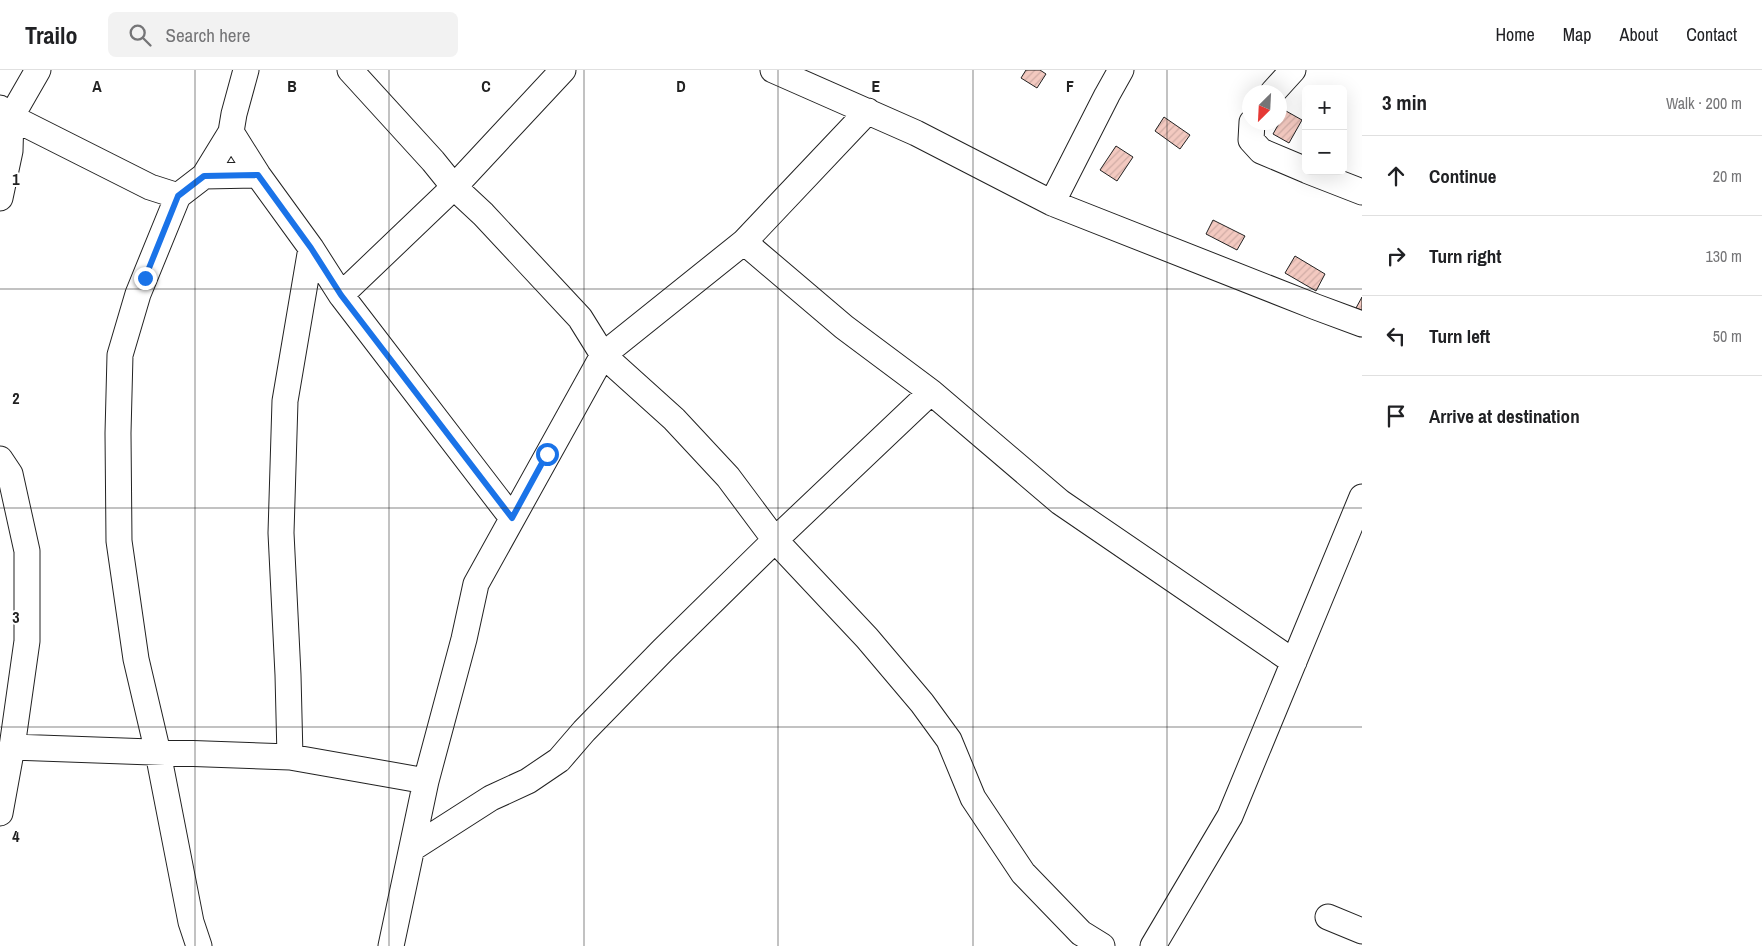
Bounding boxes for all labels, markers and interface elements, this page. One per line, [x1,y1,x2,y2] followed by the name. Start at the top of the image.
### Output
[108,12,458,57] search box
[25,19,78,51] text: Trailo
[126,21,154,49] icon: search
[166,22,250,48] text: Search here
[1495,22,1535,47] text: Home
[1563,22,1592,47] text: Map
[1620,22,1658,47] text: About
[1686,22,1737,47] text: Contact
[92,75,102,97] text: A
[287,75,297,97] text: B
[481,75,491,97] text: C
[676,75,686,97] text: D
[872,75,881,97] text: E
[1066,75,1074,97] text: F
[1242,85,1287,130] north arrow
[1302,85,1347,175] map controls
[1302,85,1347,130] button: +
[1382,88,1427,117] text: 3 min
[1666,92,1742,114] text: Walk · 200 m
[1302,130,1347,175] button: −
[1382,162,1410,190] icon: ahead
[1429,163,1497,189] text: Continue
[1713,165,1742,187] text: 20 m
[12,168,20,190] text: 1
[1382,242,1410,270] icon: right
[1429,243,1501,269] text: Turn right
[1706,245,1742,267] text: 130 m
[134,267,157,290] route end
[1382,322,1410,350] icon: left
[1429,323,1490,349] text: Turn left
[1713,325,1742,347] text: 50 m
[12,387,20,409] text: 2
[1382,402,1410,430] icon: arrive
[1429,403,1580,429] text: Arrive at destination
[536,443,559,466] route start
[12,606,20,628] text: 3
[12,825,20,847] text: 4

